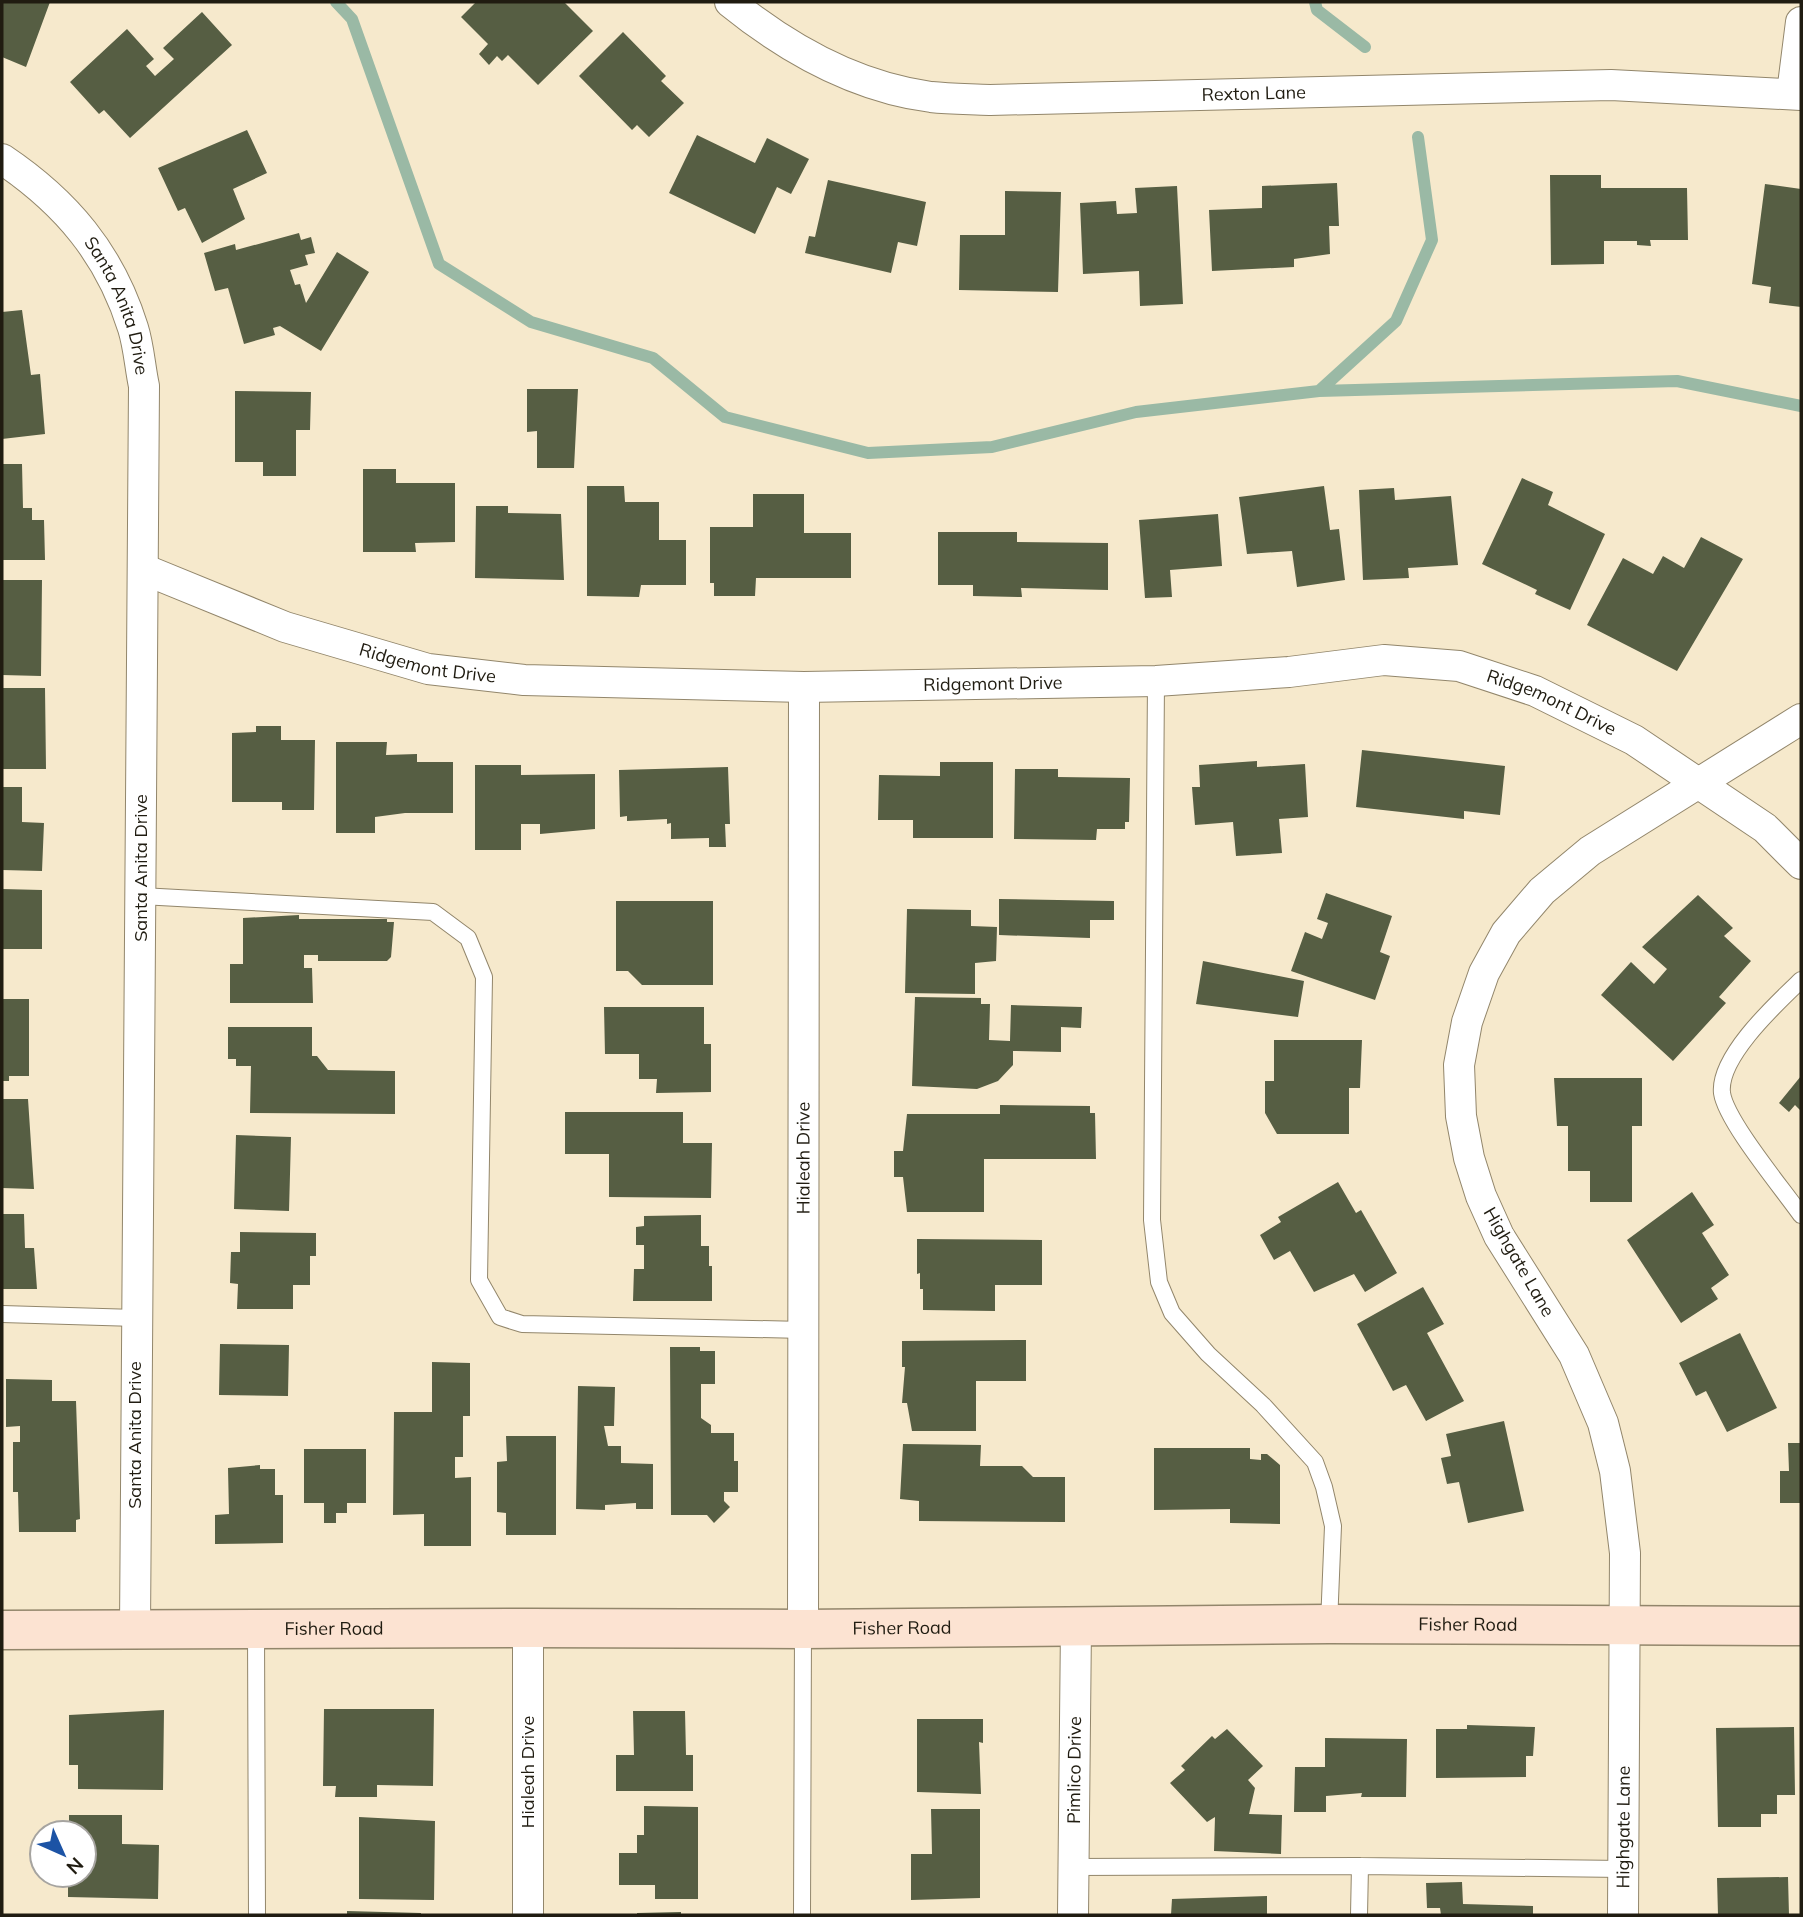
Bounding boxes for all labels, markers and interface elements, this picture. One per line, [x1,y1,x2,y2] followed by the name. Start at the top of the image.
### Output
[1201,80,1306,106] street label: Rexton Lane
[79,232,154,376] street label: Santa Anita Drive
[357,637,497,688] street label: Ridgemont Drive
[1484,664,1620,740] street label: Ridgemont Drive
[923,671,1063,696] street label: Ridgemont Drive
[129,794,152,942] street label: Santa Anita Drive
[791,1102,815,1214] street label: Hialeah Drive
[1479,1203,1560,1321] street label: Highgate Lane
[123,1361,146,1509] street label: Santa Anita Drive
[1418,1612,1518,1636] street label: Fisher Road
[852,1616,952,1640] street label: Fisher Road
[284,1617,384,1640] street label: Fisher Road
[516,1716,539,1828] street label: Hialeah Drive
[1062,1716,1086,1824] street label: Pimlico Drive
[1611,1765,1635,1889] street label: Highgate Lane
[28,1819,98,1889] north arrow
[61,1852,89,1880] text: N

